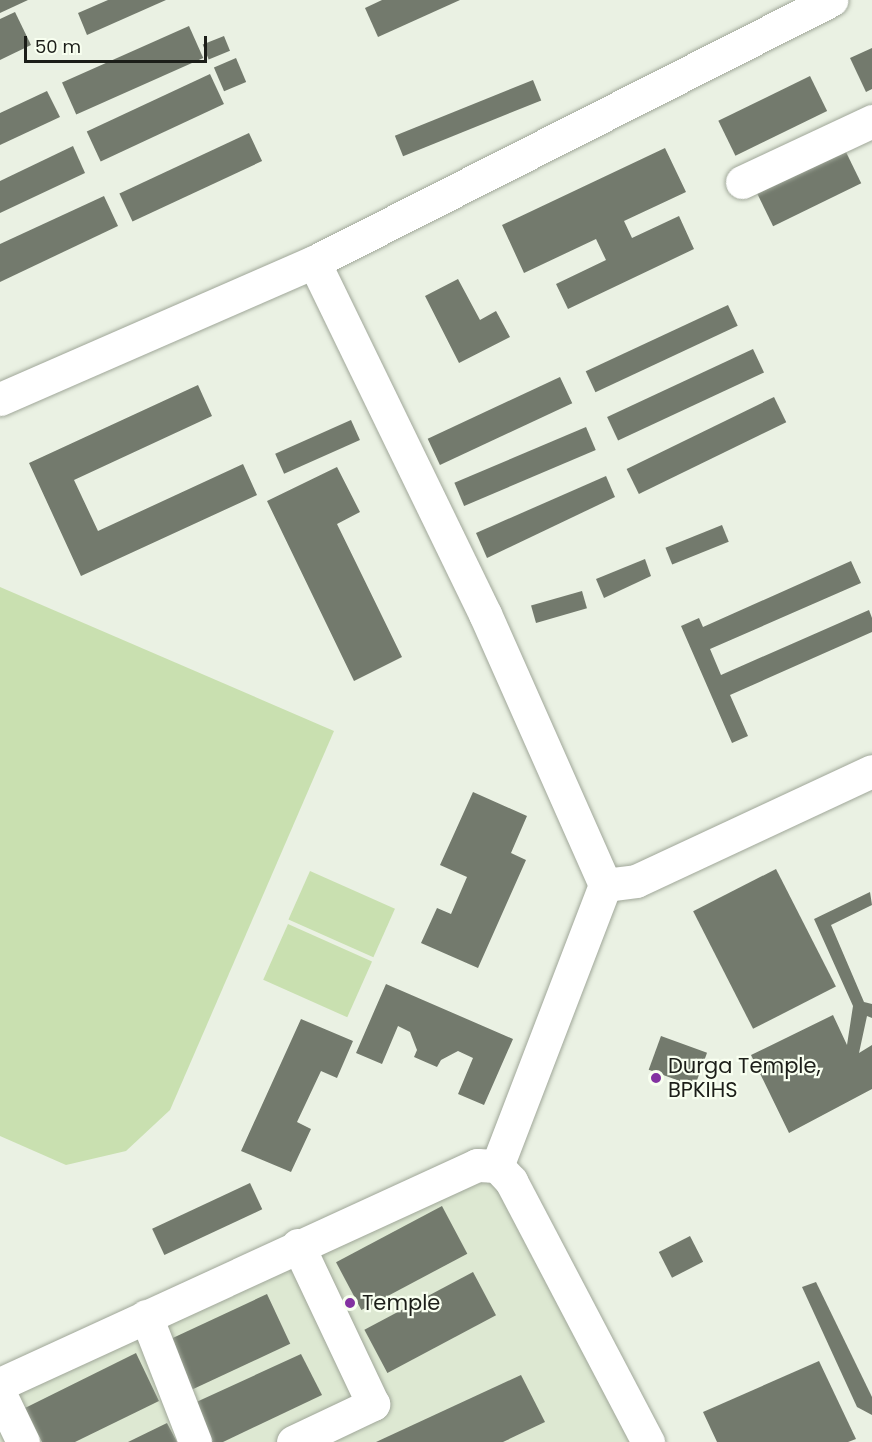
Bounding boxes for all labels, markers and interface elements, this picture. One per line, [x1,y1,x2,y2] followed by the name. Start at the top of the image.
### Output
[27,24,210,62] scale bar
[35,34,81,59] text: 50 m
[668,1053,821,1103] place label: Durga Temple, BPKIHS
[649,1071,663,1085] marker: Durga Temple, BPKIHS
[362,1290,440,1316] place label: Temple
[343,1296,357,1310] marker: Temple

